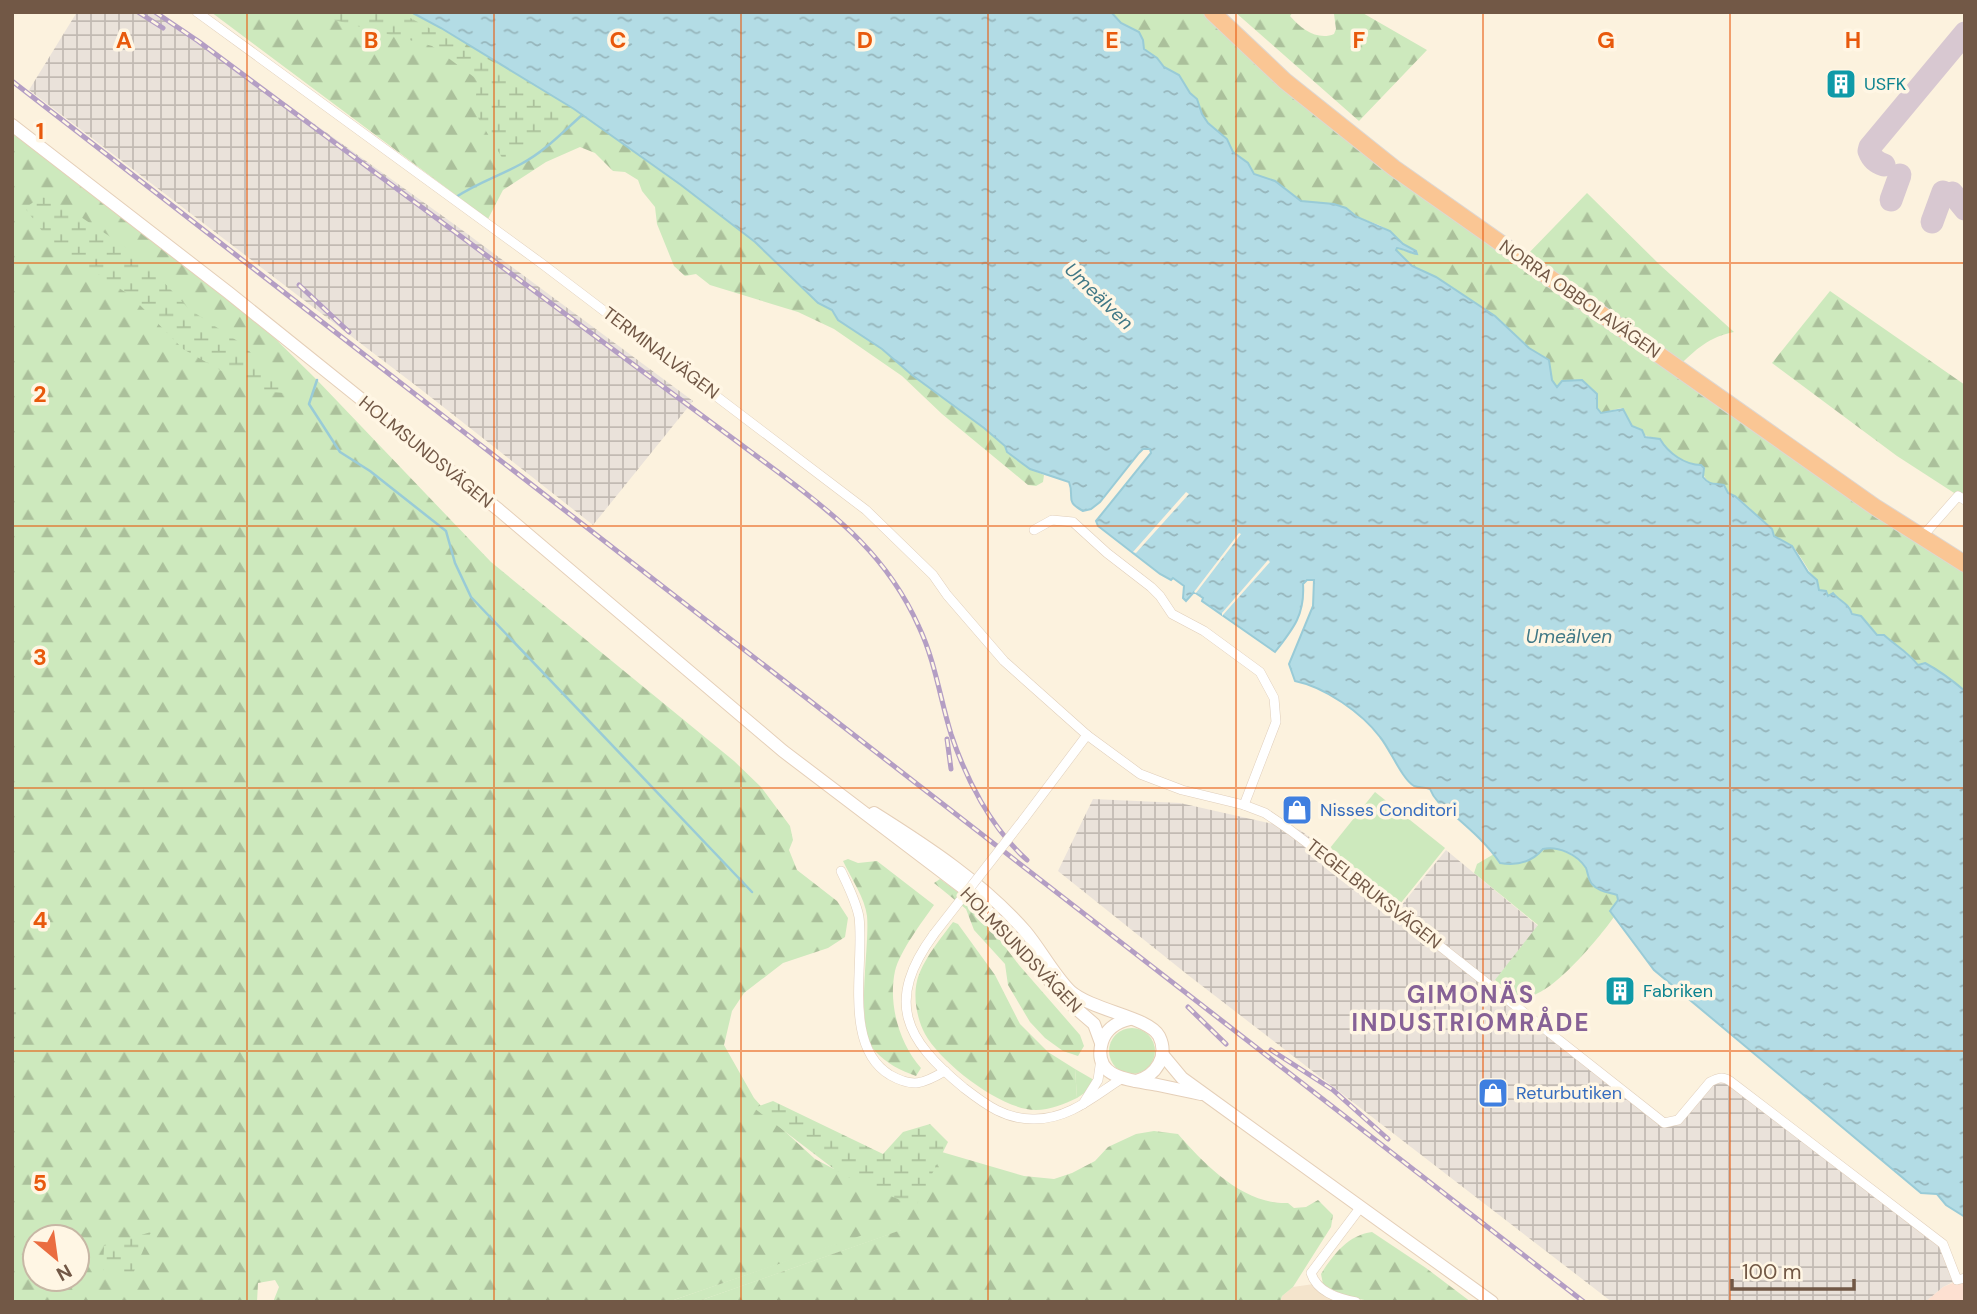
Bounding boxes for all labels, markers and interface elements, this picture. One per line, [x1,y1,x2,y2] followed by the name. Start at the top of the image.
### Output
[116,25,132,55] text: A
[364,25,378,55] text: B
[610,25,626,55] text: C
[857,25,873,55] text: D
[1105,25,1119,55] text: E
[1353,25,1366,55] text: F
[1597,25,1615,55] text: G
[1845,25,1861,55] text: H
[1824,67,1858,101] building icon: USFK
[1864,72,1907,96] place label: USFK
[36,116,44,146] text: 1
[1495,234,1665,364] street label: NORRA OBBOLAVÄGEN
[1059,257,1139,335] water label: Umeälven
[598,301,724,405] street label: TERMINALVÄGEN
[33,379,47,409] text: 2
[354,391,498,513] street label: HOLMSUNDSVÄGEN
[1526,624,1612,649] water label: Umeälven
[33,642,47,672] text: 3
[1280,793,1314,827] shop icon: Nisses Conditori
[1320,798,1457,822] place label: Nisses Conditori
[1301,834,1447,954] street label: TEGELBRUKSVÄGEN
[955,882,1087,1018] street label: HOLMSUNDSVÄGEN
[33,905,48,935] text: 4
[1603,974,1637,1008] building icon: Fabriken
[1352,979,1590,1038] district label: GIMONÄS INDUSTRIOMRÅDE
[1643,979,1713,1003] place label: Fabriken
[1476,1076,1510,1110] shop icon: Returbutiken
[1516,1081,1622,1105] place label: Returbutiken
[33,1168,47,1198] text: 5
[21,1223,91,1293] north arrow
[1732,1248,1854,1292] scale bar
[52,1258,76,1287] text: N
[1742,1258,1802,1286] text: 100 m

